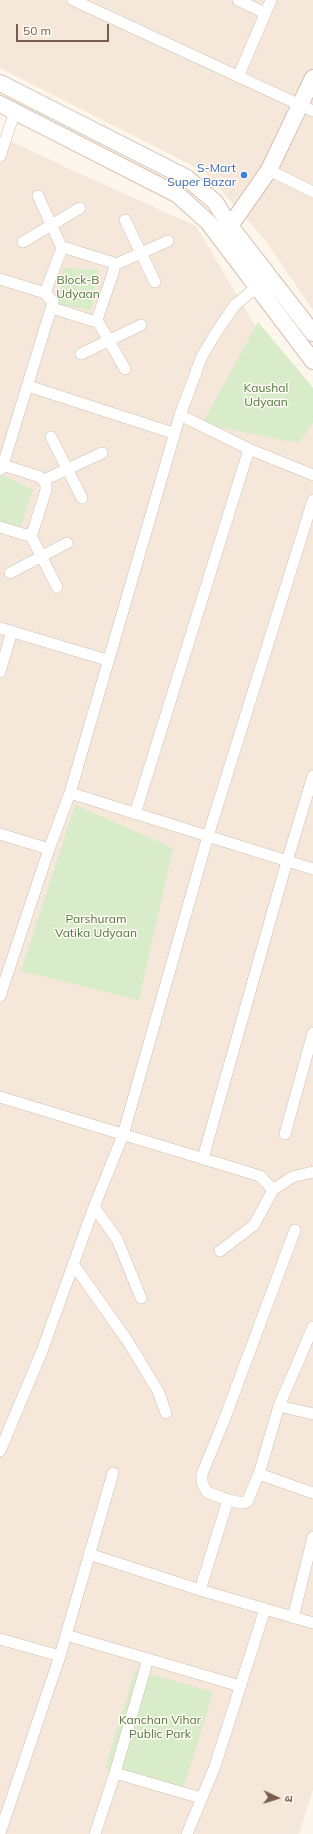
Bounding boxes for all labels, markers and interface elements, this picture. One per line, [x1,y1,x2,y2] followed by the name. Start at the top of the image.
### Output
[18,16,111,42] scale bar
[23,23,51,38] text: 50 m
[167,161,236,189] place label: S-Mart Super Bazar
[239,170,249,180] marker: S-Mart Super Bazar
[56,273,100,301] park label: Block-B Udyaan
[244,381,288,409] park label: Kaushal Udyaan
[55,912,137,940] park label: Parshuram Vatika Udyaan
[119,1713,201,1741] park label: Kanchan Vihar Public Park
[257,1778,297,1818] north arrow
[282,1795,296,1803] text: उ

